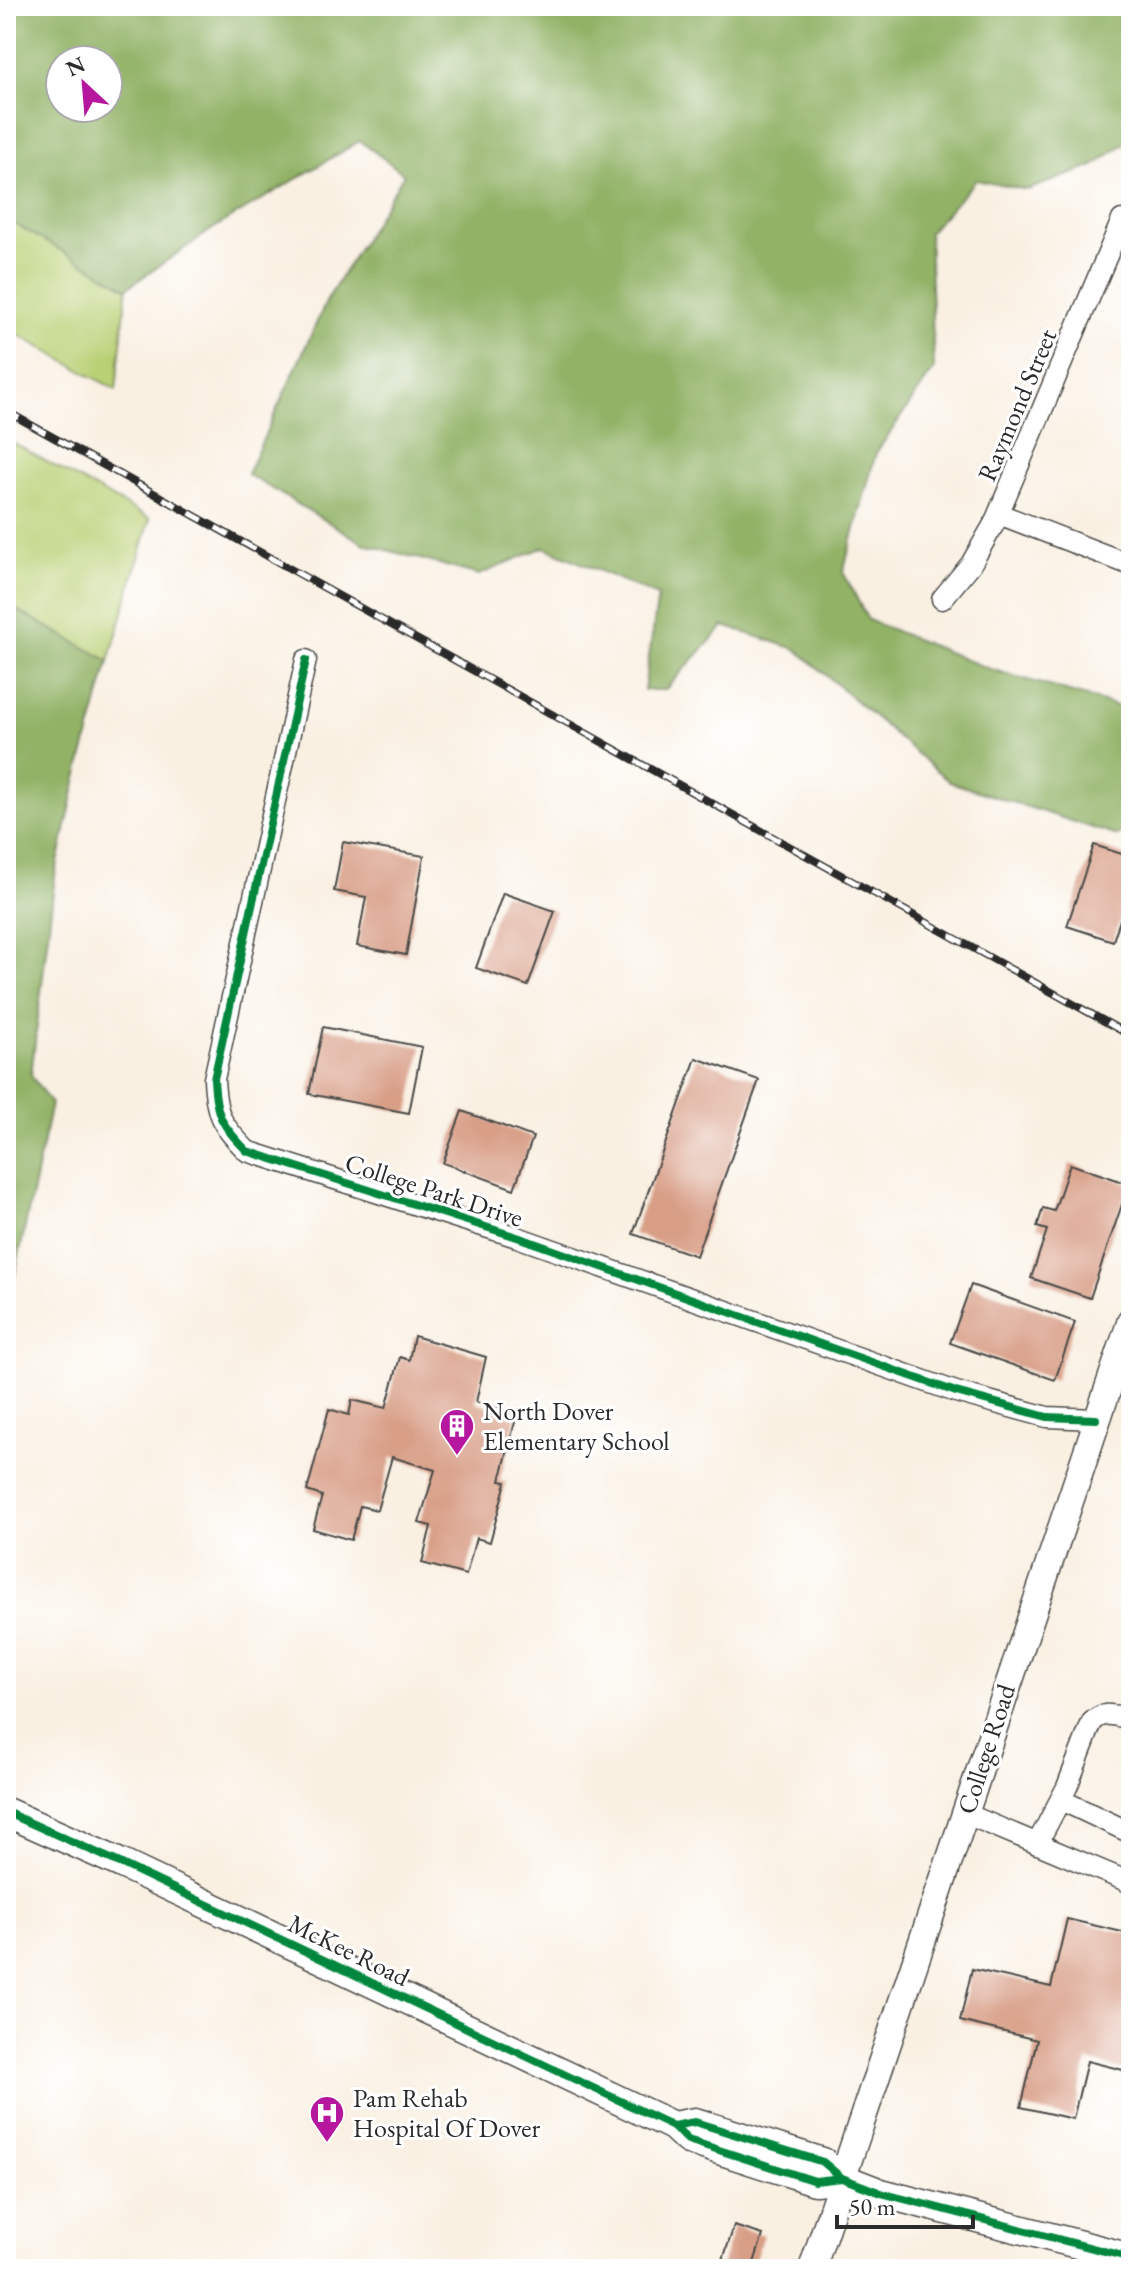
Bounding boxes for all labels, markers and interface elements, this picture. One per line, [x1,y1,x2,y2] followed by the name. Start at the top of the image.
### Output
[44,44,124,124] north arrow
[61,49,90,83] text: N
[970,324,1064,486] street label: Raymond Street
[341,1145,527,1235] street label: College Park Drive
[483,1394,670,1458] place label: North Dover Elementary School
[438,1407,476,1457] building icon: North Dover Elementary School
[949,1679,1023,1818] street label: College Road
[283,1906,416,1994] street label: McKee Road
[353,2081,540,2145] place label: Pam Rehab Hospital Of Dover
[308,2094,346,2144] hospital icon: Pam Rehab Hospital Of Dover
[837,2179,973,2229] scale bar
[849,2191,896,2222] text: 50 m

